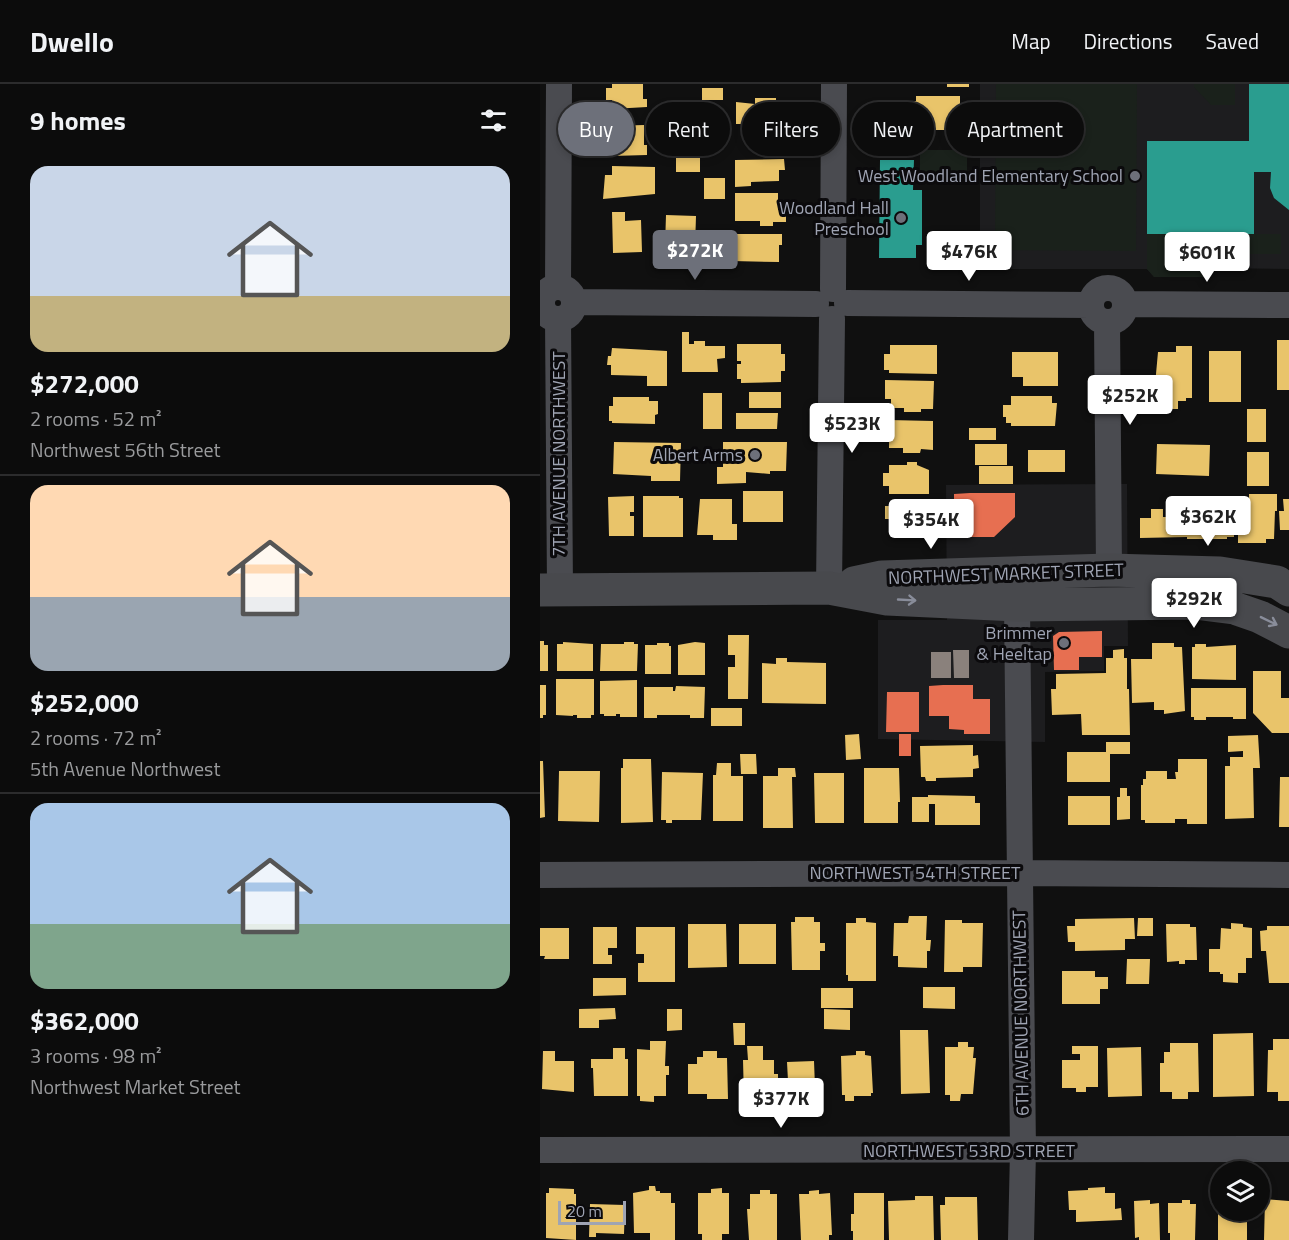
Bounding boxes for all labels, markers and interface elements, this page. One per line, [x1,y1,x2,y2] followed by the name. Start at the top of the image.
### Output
[30,20,114,63] text: Dwello
[1011,25,1051,57] text: Map
[1084,25,1173,57] text: Directions
[1206,25,1259,57] text: Saved
[30,101,126,140] text: 9 homes
[558,102,634,156] chip: Buy
[646,102,730,156] chip: Rent
[742,102,840,156] chip: Filters
[852,102,934,156] chip: New
[946,102,1084,156] chip: Apartment
[477,104,510,137] icon: filters
[858,162,1123,189] place label: West Woodland Elementary School
[1128,169,1142,183] marker: West Woodland Elementary School
[779,194,889,242] place label: Woodland Hall Preschool
[216,205,324,313] icon: home
[894,211,908,225] marker: Woodland Hall Preschool
[653,230,737,281] pin: $272K
[927,231,1011,282] pin: $476K
[1165,232,1249,283] pin: $601K
[667,234,723,265] text: $272K
[941,235,997,266] text: $476K
[1179,236,1235,267] text: $601K
[545,351,572,557] street label: 7TH AVENUE NORTHWEST
[30,364,139,403] text: $272,000
[1088,375,1172,426] pin: $252K
[1102,379,1158,410] text: $252K
[30,403,162,434] text: 2 rooms · 52 m²
[810,403,894,454] pin: $523K
[824,407,880,438] text: $523K
[30,434,221,465] text: Northwest 56th Street
[653,441,743,468] place label: Albert Arms
[748,448,762,462] marker: Albert Arms
[1166,496,1250,547] pin: $362K
[889,499,973,550] pin: $354K
[1180,500,1236,531] text: $362K
[903,503,959,534] text: $354K
[216,524,324,632] icon: home
[888,556,1125,591] street label: NORTHWEST MARKET STREET
[1152,578,1236,629] pin: $292K
[1166,582,1222,613] text: $292K
[897,595,917,606] one-way arrow
[1260,616,1278,628] one-way arrow
[976,619,1052,667] place label: Brimmer & Heeltap
[1057,636,1071,650] marker: Brimmer & Heeltap
[30,683,139,722] text: $252,000
[30,722,162,753] text: 2 rooms · 72 m²
[30,753,220,784] text: 5th Avenue Northwest
[216,842,324,950] icon: home
[809,859,1021,886] street label: NORTHWEST 54TH STREET
[1005,909,1036,1116] street label: 6TH AVENUE NORTHWEST
[30,1001,139,1040] text: $362,000
[30,1040,162,1071] text: 3 rooms · 98 m²
[30,1071,241,1102] text: Northwest Market Street
[739,1078,823,1129] pin: $377K
[753,1082,809,1113] text: $377K
[863,1137,1076,1164] street label: NORTHWEST 53RD STREET
[1210,1161,1270,1221] map controls
[1210,1161,1270,1221] button: layers
[558,1198,626,1226] scale bar
[567,1199,602,1223] text: 20 m

